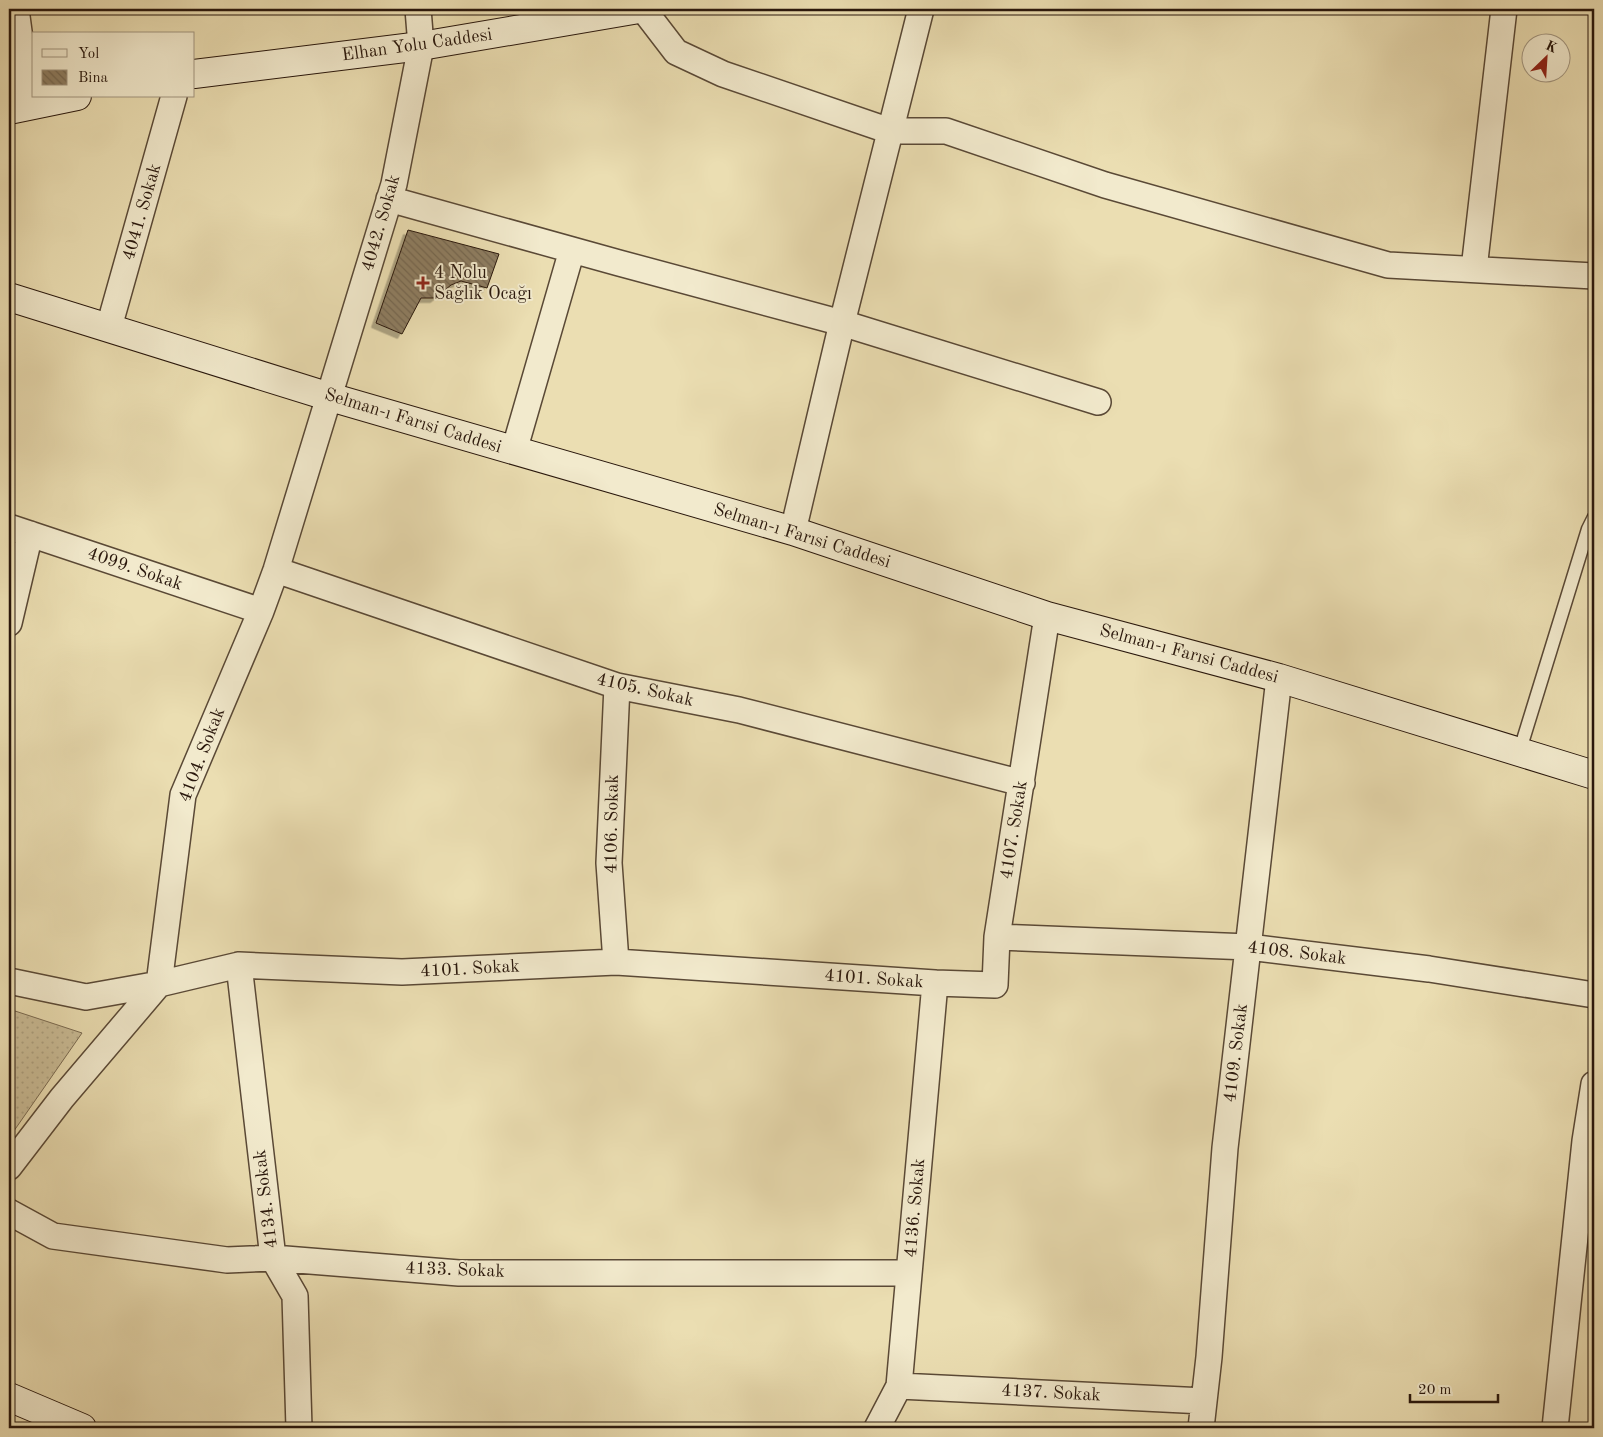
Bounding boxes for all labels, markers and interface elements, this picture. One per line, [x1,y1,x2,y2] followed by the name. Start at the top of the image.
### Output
[341,26,493,64] street label: Elhan Yolu Caddesi
[32,32,195,98] legend
[1520,32,1570,82] north arrow
[1543,39,1559,56] text: K
[78,47,99,62] text: Yol
[78,71,109,86] text: Bina
[120,162,164,262] street label: 4041. Sokak
[359,173,403,273] street label: 4042. Sokak
[434,264,532,303] place label: 4 Nolu Sağlık Ocağı
[416,276,430,290] marker: 4 Nolu Sağlık Ocağı
[322,385,504,457] street label: Selman-ı Farısi Caddesi
[711,500,893,572] street label: Selman-ı Farısi Caddesi
[85,544,185,594] street label: 4099. Sokak
[1098,621,1280,687] street label: Selman-ı Farısi Caddesi
[594,670,696,710] street label: 4105. Sokak
[176,705,228,805] street label: 4104. Sokak
[602,774,622,874] street label: 4106. Sokak
[997,779,1031,881] street label: 4107. Sokak
[1247,938,1347,968] street label: 4108. Sokak
[420,957,520,981] street label: 4101. Sokak
[824,967,924,991] street label: 4101. Sokak
[1221,1003,1251,1103] street label: 4109. Sokak
[251,1149,281,1249] street label: 4134. Sokak
[902,1158,928,1258] street label: 4136. Sokak
[405,1259,505,1281] street label: 4133. Sokak
[1410,1372,1498,1404] scale bar
[1001,1381,1101,1405] street label: 4137. Sokak
[1418,1383,1452,1398] text: 20 m

